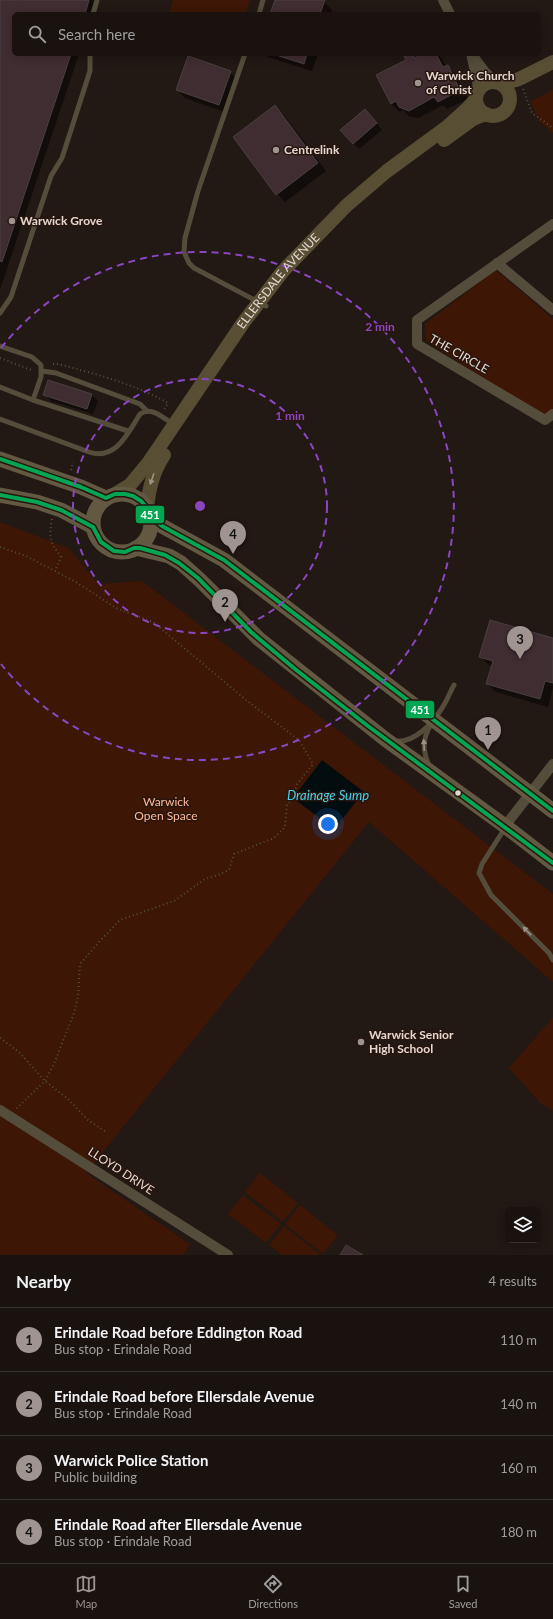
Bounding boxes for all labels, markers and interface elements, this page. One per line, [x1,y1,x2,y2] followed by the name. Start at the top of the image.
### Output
[12,12,541,56] search box
[26,23,48,45] icon: search
[58,25,135,43] text: Search here
[426,68,515,97] place label: Warwick Church of Christ
[413,78,423,88] marker: Warwick Church of Christ
[284,142,340,157] place label: Centrelink
[271,145,281,155] marker: Centrelink
[20,213,103,228] place label: Warwick Grove
[7,216,17,226] marker: Warwick Grove
[233,230,323,331] street label: ELLERSDALE AVENUE
[365,319,395,334] text: 2 min
[427,331,492,377] street label: THE CIRCLE
[275,408,305,423] text: 1 min
[149,473,155,485] one-way arrow
[193,499,207,513] centre of rings
[135,505,165,524] line badge: 451
[140,508,160,521] text: 451
[220,521,246,554] pin: 4
[212,589,238,622] pin: 2
[507,626,533,659] pin: 3
[405,700,435,719] line badge: 451
[410,703,430,716] text: 451
[475,717,501,750] pin: 1
[421,739,428,751] one-way arrow
[287,787,369,803] water label: Drainage Sump
[453,788,463,798] unlabelled marker
[134,794,198,823] park label: Warwick Open Space
[318,814,338,834] your location
[522,926,532,936] one-way arrow
[369,1027,454,1056] place label: Warwick Senior High School
[356,1037,366,1047] marker: Warwick Senior High School
[85,1144,157,1198] street label: LLOYD DRIVE
[505,1207,541,1243] map controls
[505,1207,541,1243] button: layers
[16,1271,71,1292] text: Nearby
[489,1273,537,1289] text: 4 results
[54,1323,302,1341] text: Erindale Road before Eddington Road
[25,1332,33,1348] text: 1
[500,1332,537,1348] text: 110 m
[54,1341,192,1357] text: Bus stop · Erindale Road
[54,1387,314,1405] text: Erindale Road before Ellersdale Avenue
[25,1396,33,1412] text: 2
[500,1396,537,1412] text: 140 m
[54,1405,192,1421] text: Bus stop · Erindale Road
[54,1451,208,1469] text: Warwick Police Station
[25,1460,33,1476] text: 3
[500,1460,537,1476] text: 160 m
[54,1469,137,1485] text: Public building
[54,1515,302,1533] text: Erindale Road after Ellersdale Avenue
[25,1524,33,1540] text: 4
[500,1524,537,1540] text: 180 m
[54,1533,192,1549] text: Bus stop · Erindale Road
[75,1573,97,1610] tab: Map
[248,1573,298,1610] tab: Directions
[449,1573,478,1610] tab: Saved

